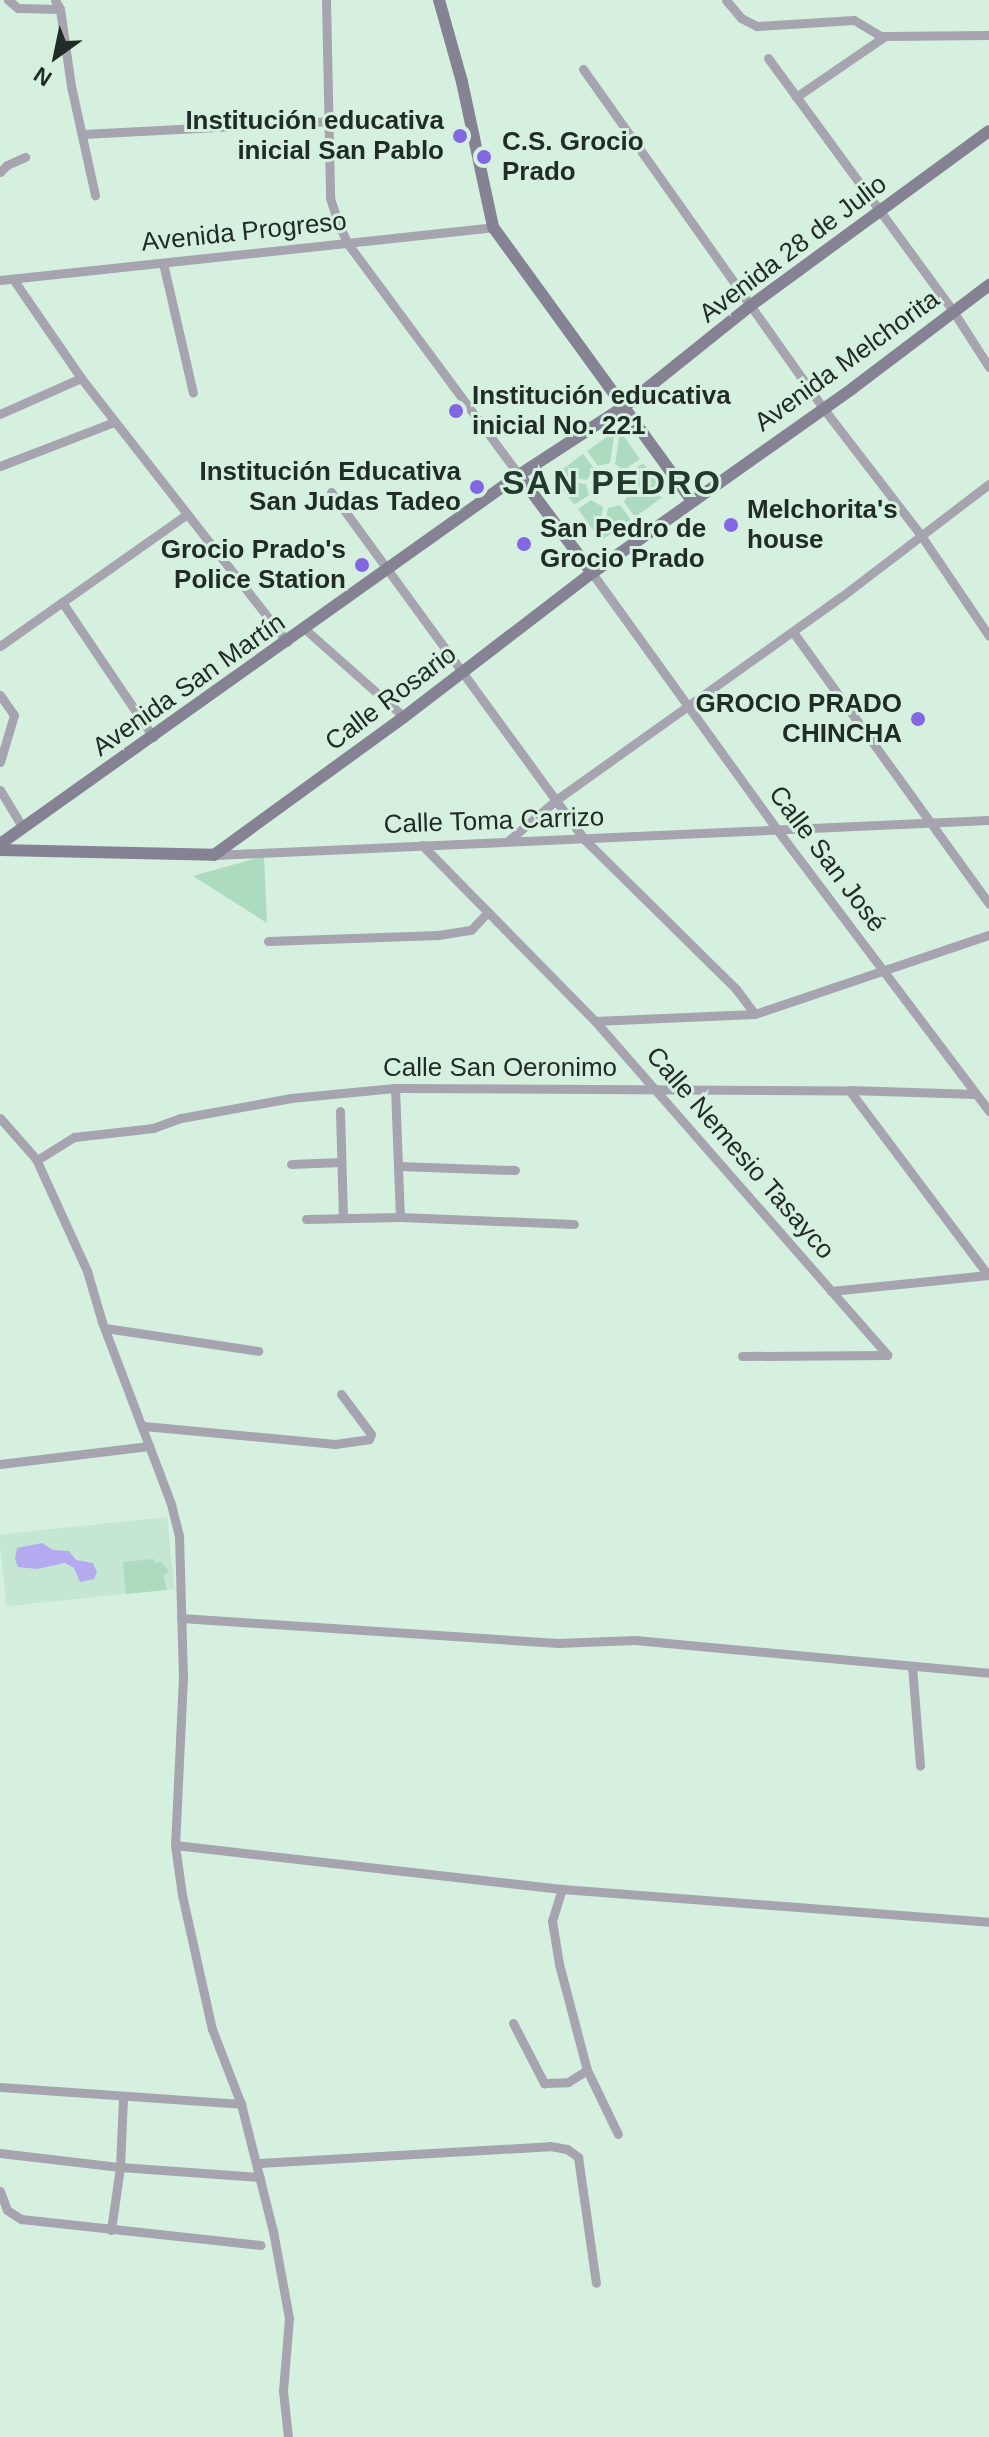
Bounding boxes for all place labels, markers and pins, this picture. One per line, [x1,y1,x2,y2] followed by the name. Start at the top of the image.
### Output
[185,105,444,166] place label: Institución educativa inicial San Pablo
[502,126,644,188] place label: C.S. Grocio Prado
[451,127,469,145] marker: Institución educativa inicial San Pablo
[473,146,495,168] marker: C.S. Grocio Prado
[472,380,731,442] place label: Institución educativa inicial No. 221
[447,402,465,420] marker: Institución educativa inicial No. 221
[200,456,461,518] place label: Institución Educativa San Judas Tadeo
[468,478,486,496] marker: Institución Educativa San Judas Tadeo
[747,494,898,556] place label: Melchorita's house
[540,513,706,574] place label: San Pedro de Grocio Prado
[722,516,740,534] marker: Melchorita's house
[161,534,346,596] place label: Grocio Prado's Police Station
[515,535,533,553] marker: San Pedro de Grocio Prado
[353,556,371,574] marker: Grocio Prado's Police Station
[695,688,902,750] place label: GROCIO PRADO CHINCHA
[909,710,927,728] marker: GROCIO PRADO CHINCHA

